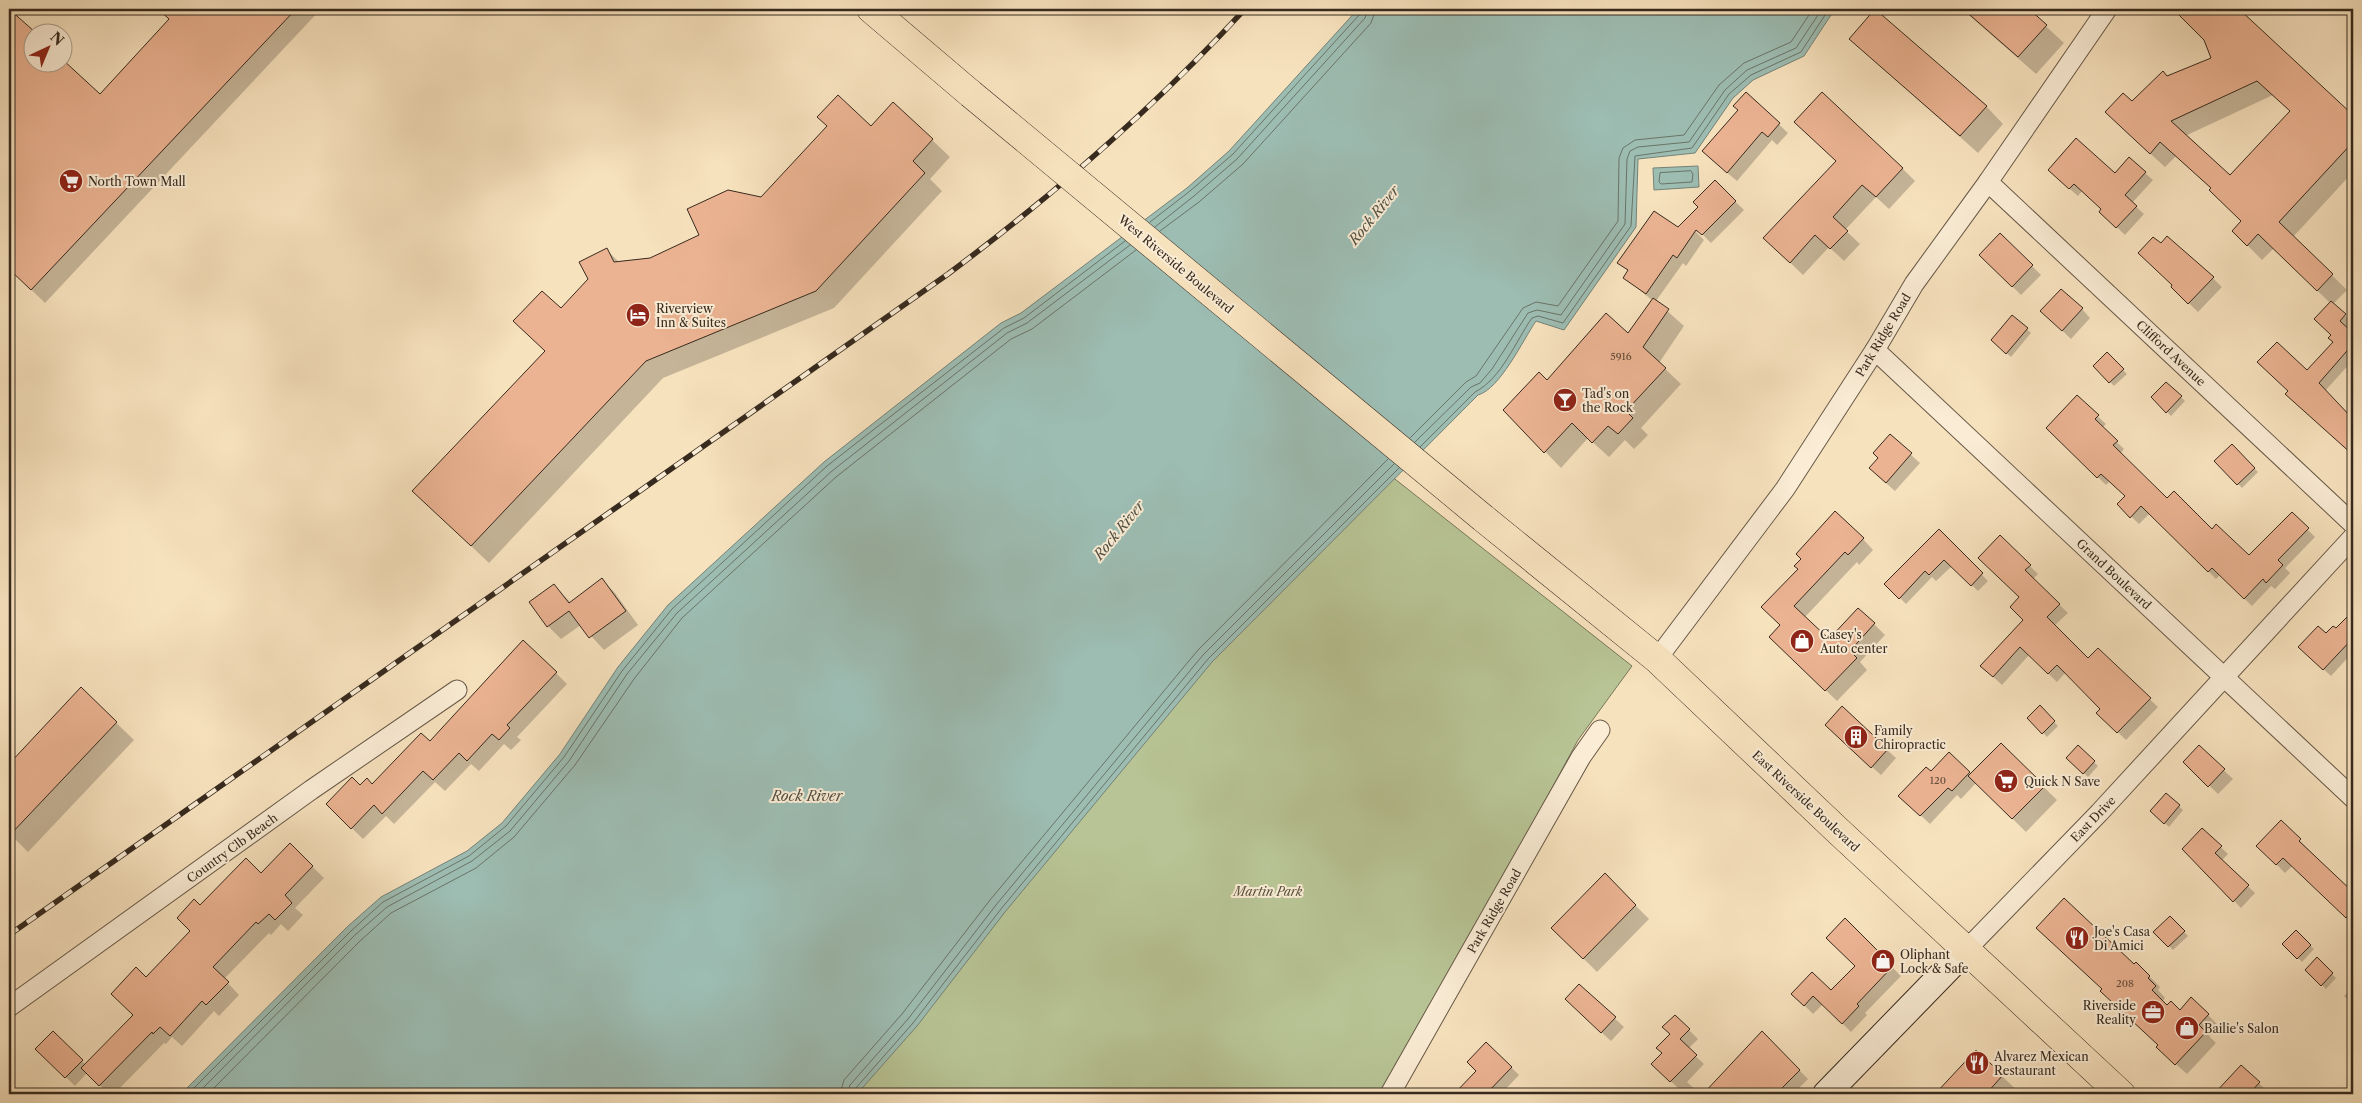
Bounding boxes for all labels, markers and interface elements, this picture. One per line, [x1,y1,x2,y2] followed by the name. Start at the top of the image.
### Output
[22,22,72,72] north arrow
[46,28,68,49] text: N
[58,168,84,194] supermarket icon: North Town Mall
[88,174,186,189] place label: North Town Mall
[1344,181,1404,249] water label: Rock River
[1115,211,1237,317] street label: West Riverside Boulevard
[1852,290,1914,379] street label: Park Ridge Road
[656,301,726,330] place label: Riverview Inn & Suites
[625,302,651,328] hotel icon: Riverview Inn & Suites
[2133,317,2209,389] street label: Clifford Avenue
[1610,350,1632,363] house number: 5916
[1582,386,1634,415] place label: Tad's on the Rock
[1552,387,1578,413] bar icon: Tad's on the Rock
[1089,496,1149,564] water label: Rock River
[2073,535,2155,613] street label: Grand Boulevard
[1819,627,1887,656] place label: Casey's Auto center
[1789,628,1815,654] shop icon: Casey's Auto center
[1874,723,1946,752] place label: Family Chiropractic
[1843,724,1869,750] building icon: Family Chiropractic
[1749,747,1863,855] street label: East Riverside Boulevard
[1993,768,2019,794] supermarket icon: Quick N Save
[1930,774,1946,787] house number: 120
[2024,774,2101,789] place label: Quick N Save
[771,787,844,805] water label: Rock River
[2067,793,2119,845] street label: East Drive
[184,810,281,886] street label: Country Clb Beach
[1464,866,1524,956] street label: Park Ridge Road
[1232,884,1303,899] park label: Martin Park
[2092,924,2151,953] place label: Joe's Casa Di Amici
[2064,925,2090,951] restaurant icon: Joe's Casa Di Amici
[1900,947,1969,976] place label: Oliphant Lock & Safe
[1870,948,1896,974] shop icon: Oliphant Lock & Safe
[2116,977,2134,990] house number: 208
[2083,998,2136,1027] place label: Riverside Reality
[2140,999,2166,1025] office icon: Riverside Reality
[2174,1015,2200,1041] shop icon: Bailie's Salon
[2204,1021,2279,1036] place label: Bailie's Salon
[1993,1049,2089,1078] place label: Alvarez Mexican Restaurant
[1964,1050,1990,1076] restaurant icon: Alvarez Mexican Restaurant

